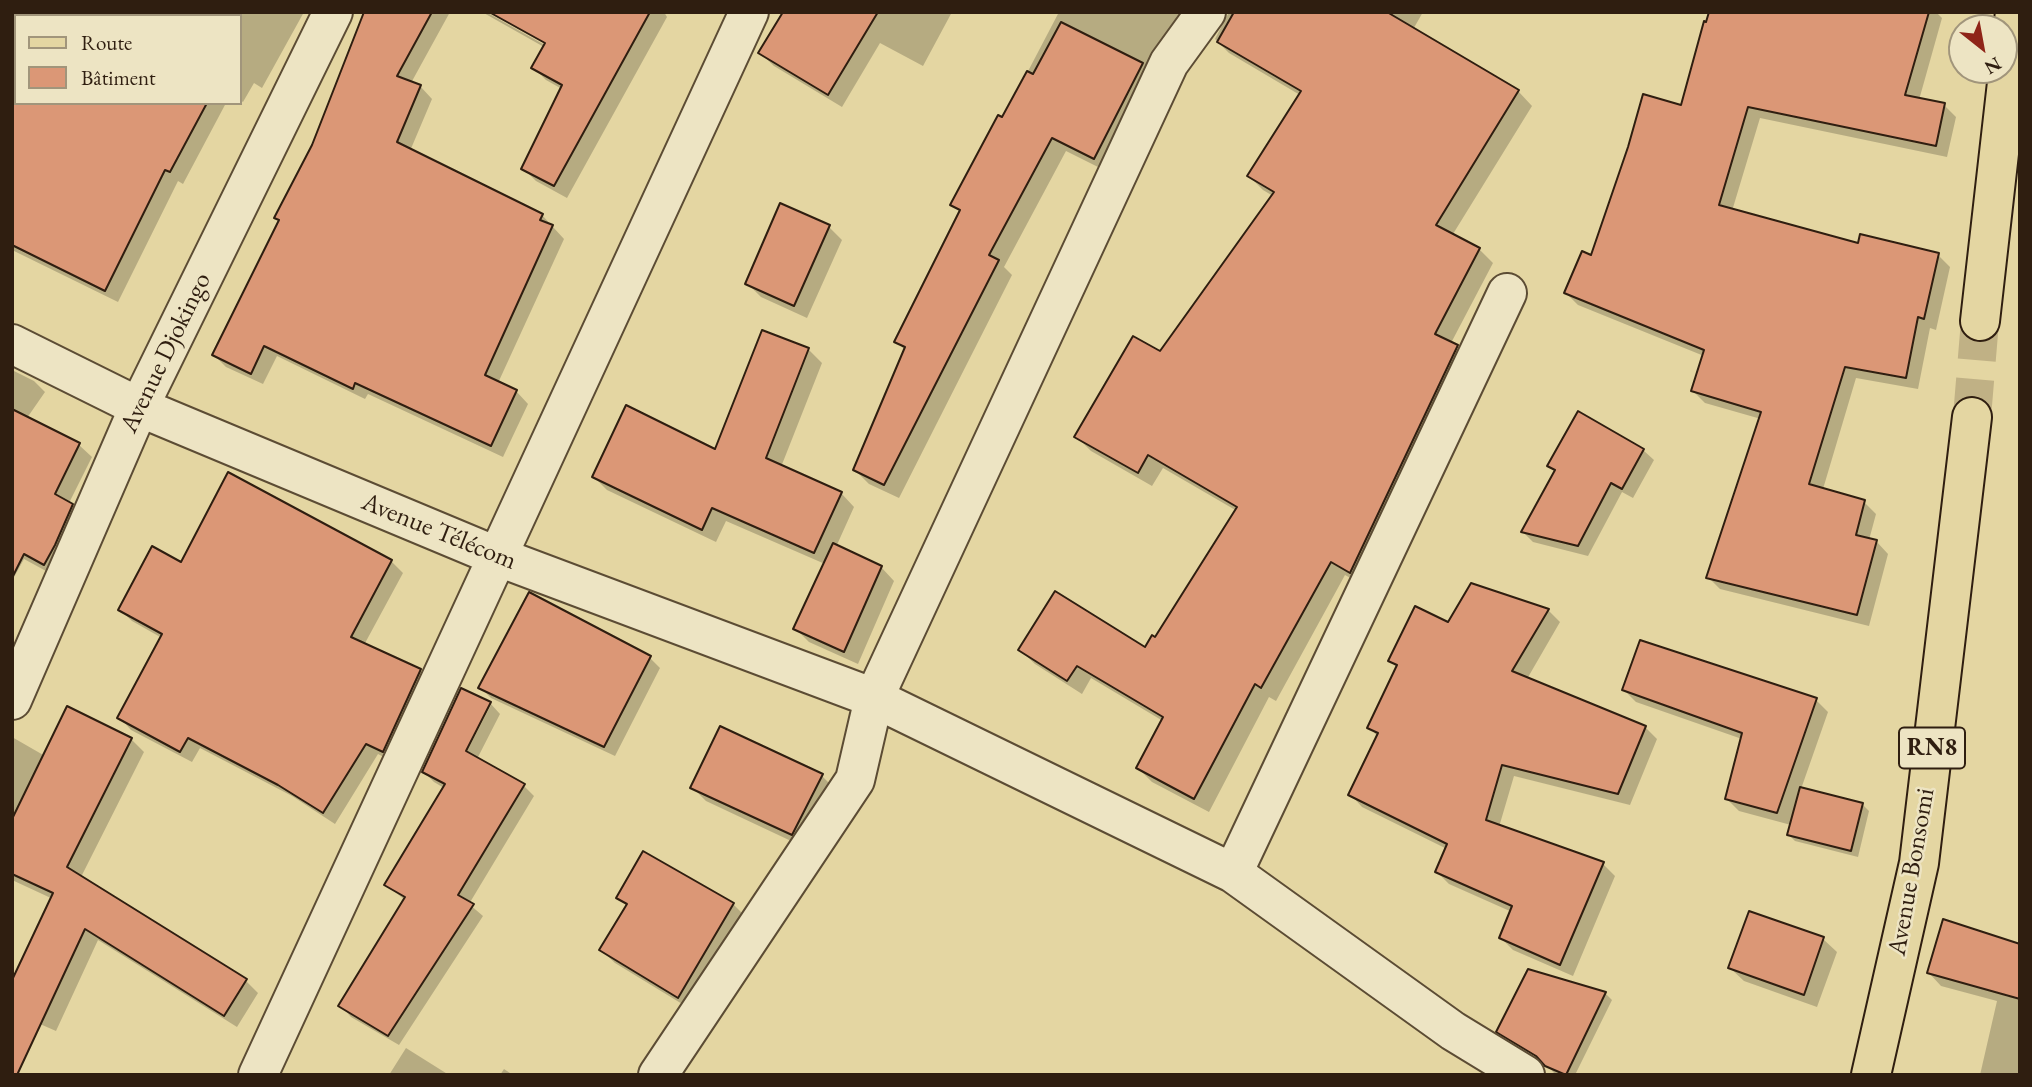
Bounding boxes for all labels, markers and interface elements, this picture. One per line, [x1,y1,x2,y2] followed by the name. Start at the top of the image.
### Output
[14,14,242,105] legend
[1948,14,2018,84] north arrow
[81,29,132,56] text: Route
[1980,51,2006,80] text: N
[81,64,156,91] text: Bâtiment
[114,268,218,438] street label: Avenue Djokingo
[357,487,521,577] street label: Avenue Télécom
[1899,728,1965,768] road number: RN8
[1882,786,1942,958] street label: Avenue Bonsomi

